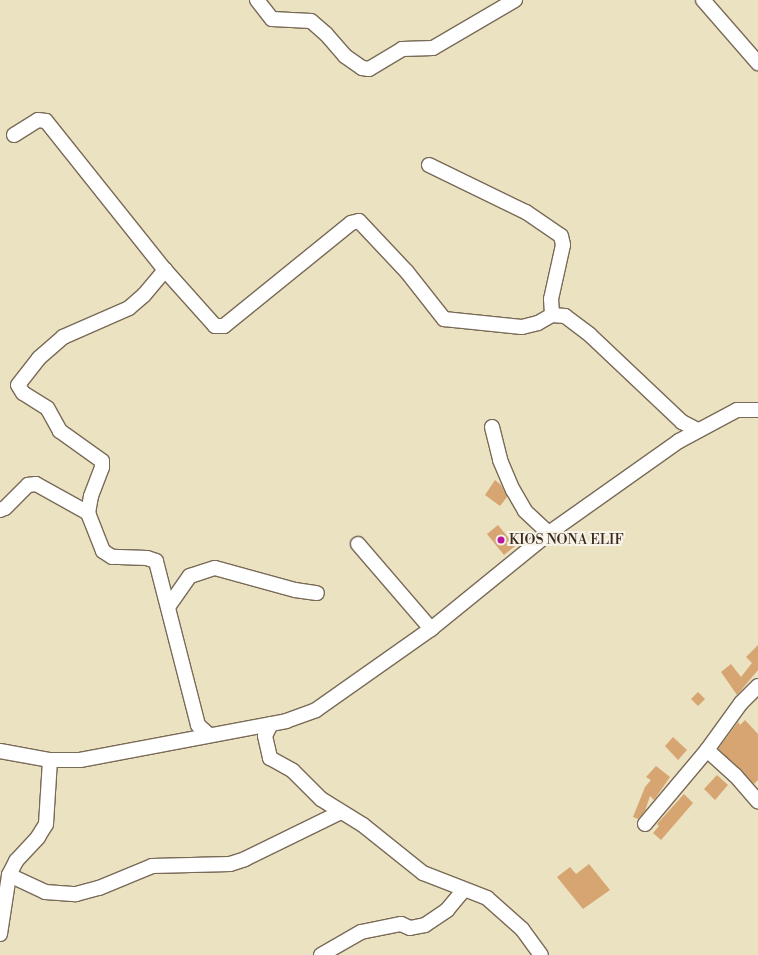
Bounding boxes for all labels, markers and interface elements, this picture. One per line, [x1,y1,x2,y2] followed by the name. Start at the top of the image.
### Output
[509,532,624,548] place label: KIOS NONA ELIF
[496,535,506,545] marker: KIOS NONA ELIF

